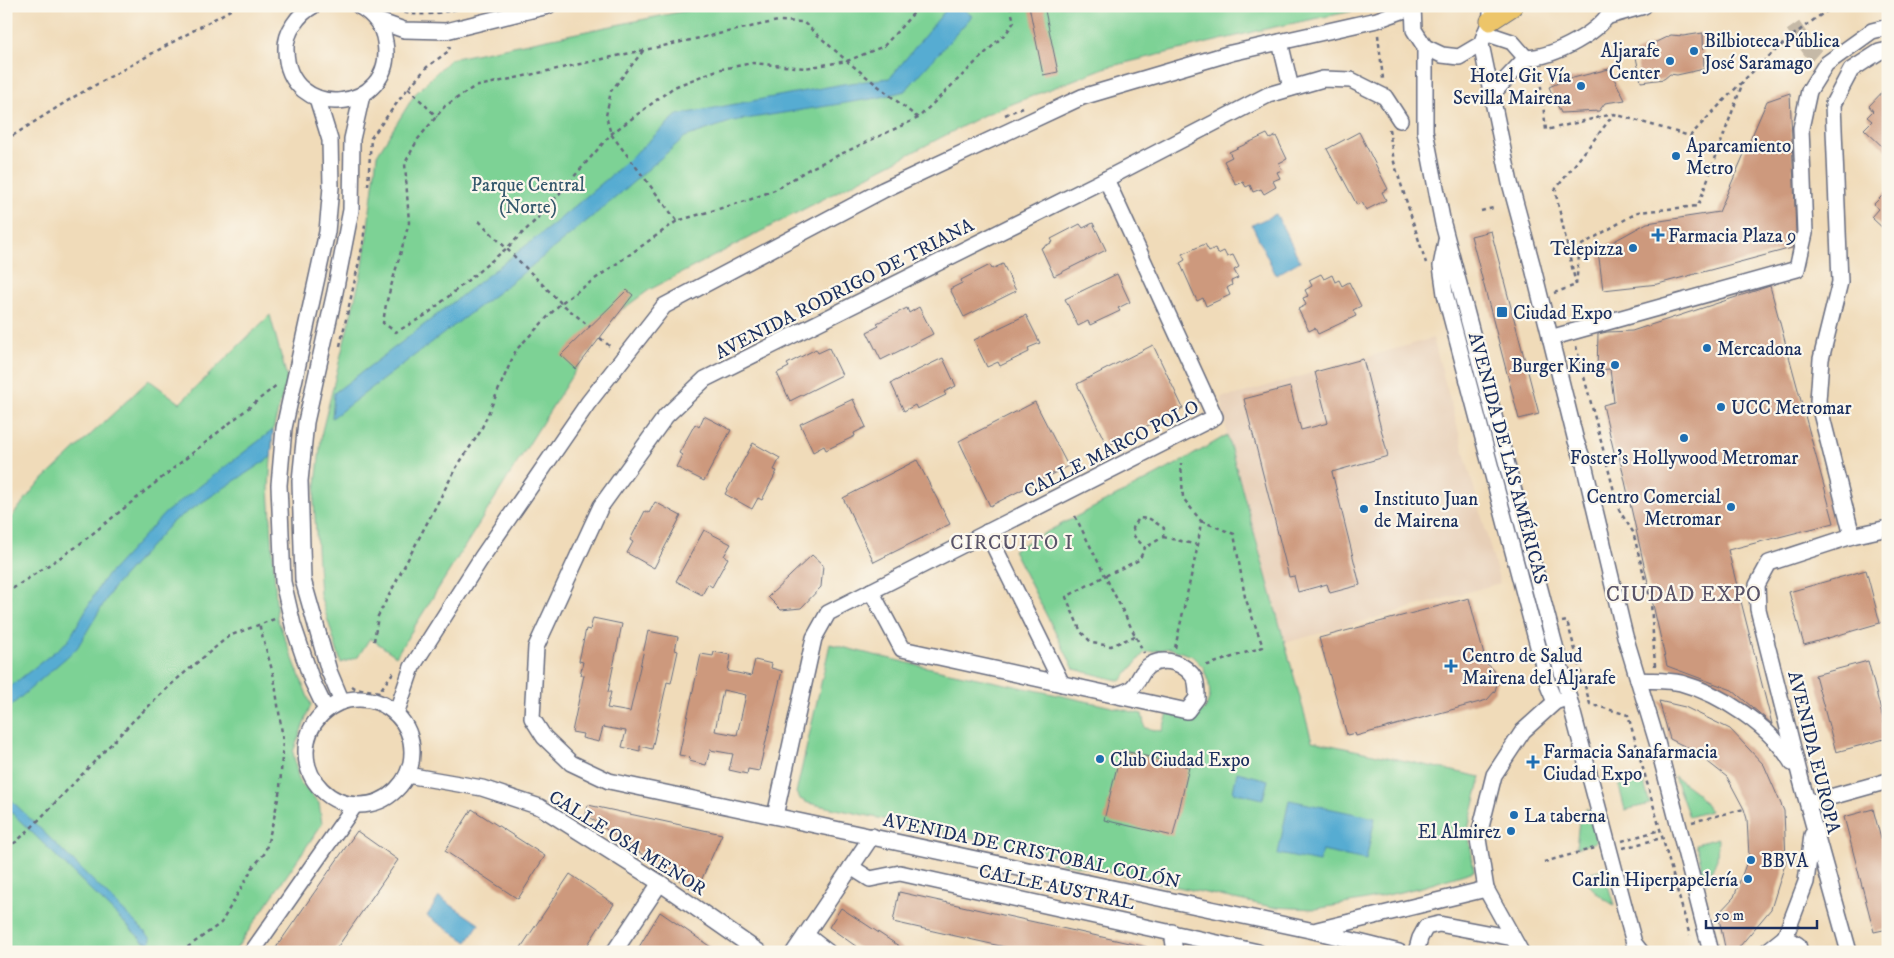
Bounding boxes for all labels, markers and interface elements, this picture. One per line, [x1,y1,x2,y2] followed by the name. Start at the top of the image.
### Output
[1702,30,1840,75] place label: Bilbioteca Pública José Saramago
[1601,40,1660,85] place label: Aljarafe Center
[1688,45,1700,57] marker: Bilbioteca Pública José Saramago
[1664,55,1676,67] marker: Aljarafe Center
[1453,65,1571,110] place label: Hotel Git Vía Sevilla Mairena
[1575,80,1587,92] marker: Hotel Git Vía Sevilla Mairena
[1686,135,1791,180] place label: Aparcamiento Metro
[1670,150,1682,162] marker: Aparcamiento Metro
[471,174,585,219] park label: Parque Central (Norte)
[712,214,979,365] street label: AVENIDA RODRIGO DE TRIANA
[1668,225,1796,248] place label: Farmacia Plaza 9
[1652,229,1664,241] marker: Farmacia Plaza 9
[1550,238,1623,261] place label: Telepizza
[1627,242,1639,254] marker: Telepizza
[1513,302,1612,325] place label: Ciudad Expo
[1495,305,1509,319] marker: Ciudad Expo
[1463,330,1553,587] street label: AVENIDA DE LAS AMÉRICAS
[1717,338,1802,361] place label: Mercadona
[1701,342,1713,354] marker: Mercadona
[1511,355,1606,378] place label: Burger King
[1609,359,1621,371] marker: Burger King
[1020,395,1203,503] street label: CALLE MARCO POLO
[1731,397,1852,420] place label: UCC Metromar
[1715,401,1727,413] marker: UCC Metromar
[1678,432,1690,444] marker: Foster's Hollywood Metromar
[1570,447,1798,470] place label: Foster's Hollywood Metromar
[1586,486,1721,531] place label: Centro Comercial Metromar
[1374,488,1478,533] place label: Instituto Juan de Mairena
[1725,501,1737,513] marker: Centro Comercial Metromar
[1358,503,1370,515] marker: Instituto Juan de Mairena
[950,531,1074,556] district label: CIRCUITO I
[1606,582,1762,608] district label: CIUDAD EXPO
[1462,645,1616,690] place label: Centro de Salud Mairena del Aljarafe
[1444,659,1458,673] marker: Centro de Salud Mairena del Aljarafe
[1782,669,1845,837] street label: AVENIDA EUROPA
[1543,741,1718,786] place label: Farmacia Sanafarmacia Ciudad Expo
[1110,749,1250,772] place label: Club Ciudad Expo
[1094,753,1106,765] marker: Club Ciudad Expo
[1527,756,1539,768] marker: Farmacia Sanafarmacia Ciudad Expo
[544,785,711,901] street label: CALLE OSA MENOR
[1524,805,1606,828] place label: La taberna
[881,807,1183,894] street label: AVENIDA DE CRISTOBAL COLÓN
[1508,809,1520,821] marker: La taberna
[1418,821,1501,844] place label: El Almirez
[1505,825,1517,837] marker: El Almirez
[1761,850,1809,873] place label: BBVA
[1745,854,1757,866] marker: BBVA
[977,860,1137,915] street label: CALLE AUSTRAL
[1572,869,1738,892] place label: Carlin Hiperpapelería
[1742,873,1754,885] marker: Carlin Hiperpapelería
[1706,898,1818,930] scale bar
[1714,906,1744,925] text: 50 m

